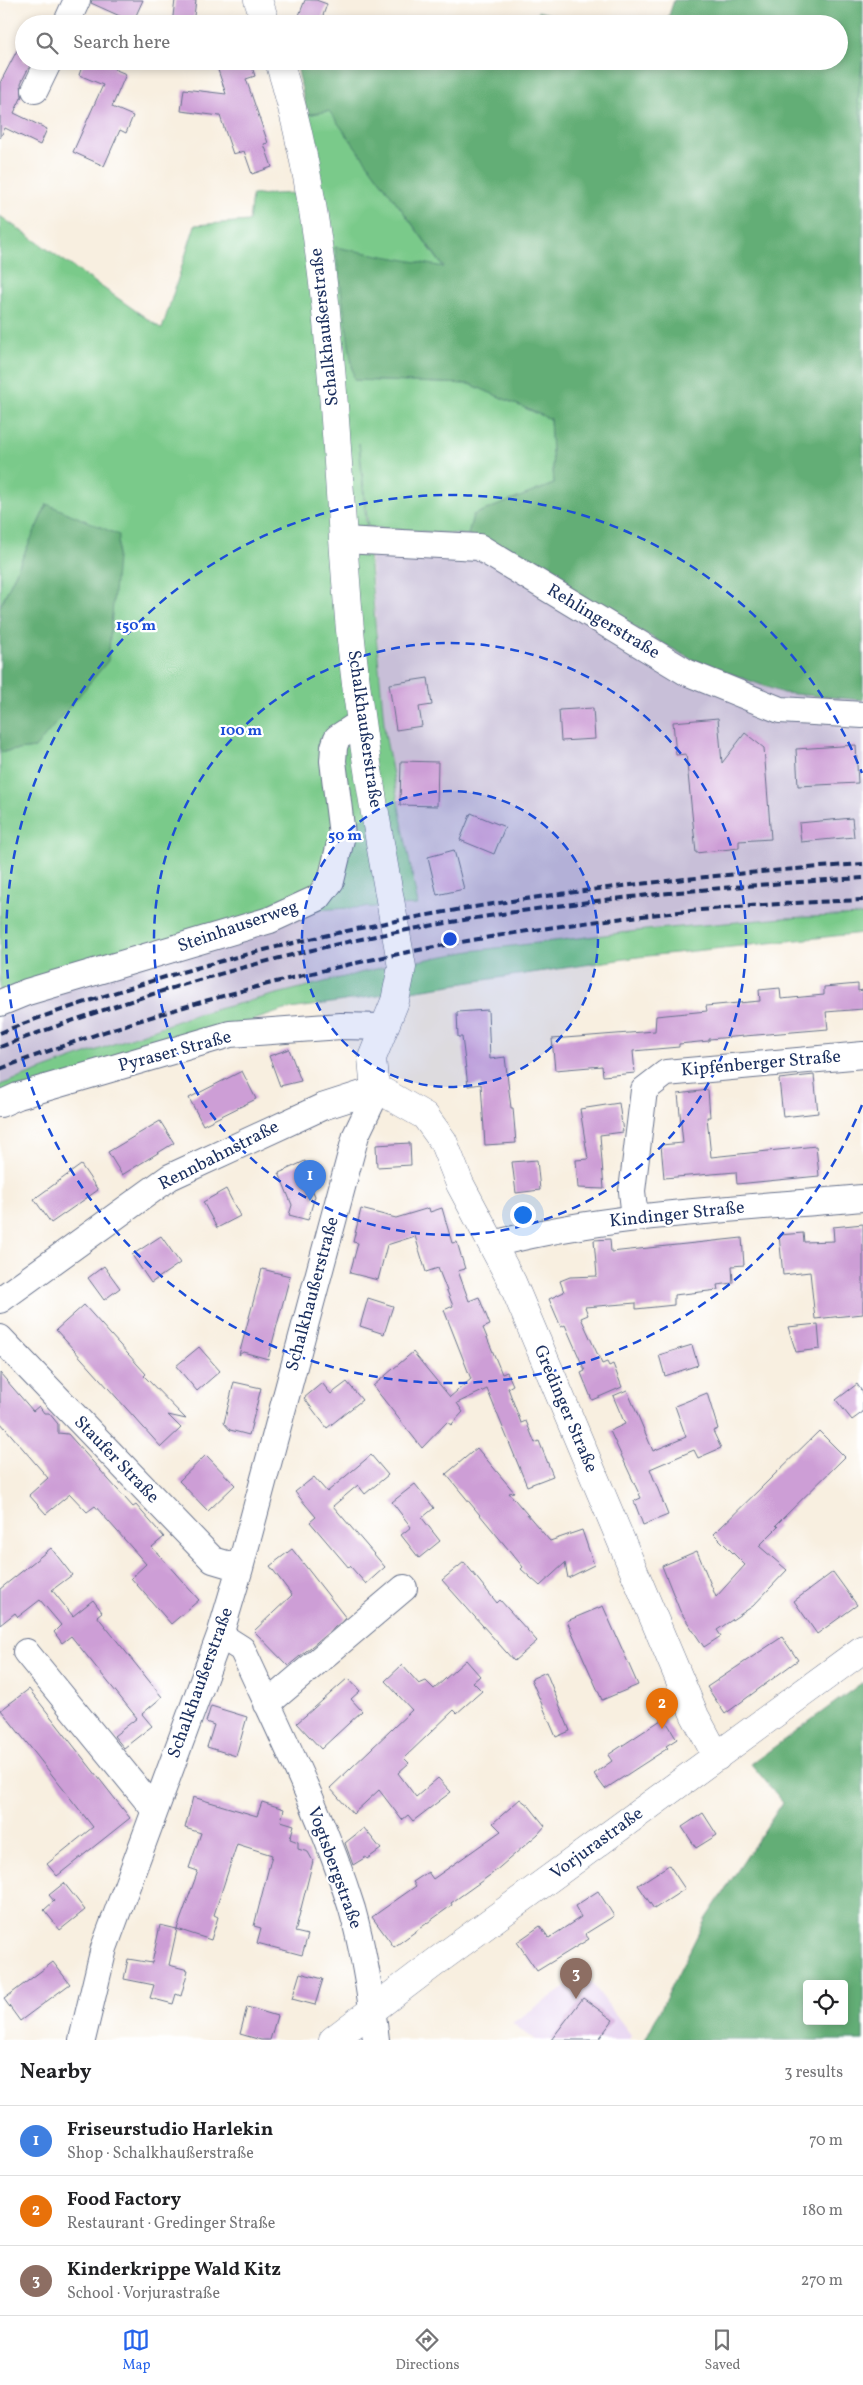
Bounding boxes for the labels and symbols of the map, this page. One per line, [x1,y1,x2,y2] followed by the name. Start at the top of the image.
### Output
[304,247,346,407] street label: Schalkhaußerstraße
[542,578,664,666] street label: Rehlingerstraße
[116,616,156,637] text: 150 m
[341,649,387,809] street label: Schalkhaußerstraße
[220,721,263,742] text: 100 m
[328,826,362,847] text: 50 m
[174,895,302,959] street label: Steinhauserweg
[441,930,459,948] centre of rings
[116,1025,234,1079] street label: Pyraser Straße
[680,1045,842,1083] street label: Kipfenberger Straße
[154,1115,284,1197] street label: Rennbahnstraße
[294,1160,326,1201] pin: 1
[608,1195,746,1235] street label: Kindinger Straße
[510,1202,536,1228] your location
[280,1214,346,1374] street label: Schalkhaußerstraße
[527,1341,603,1477] street label: Gredinger Straße
[68,1411,164,1509] street label: Staufer Straße
[162,1604,240,1762] street label: Schalkhaußerstraße
[646,1688,678,1729] pin: 2
[545,1802,649,1886] street label: Vorjurastraße
[300,1803,368,1933] street label: Vogtsbergstraße
[560,1958,592,1999] pin: 3

